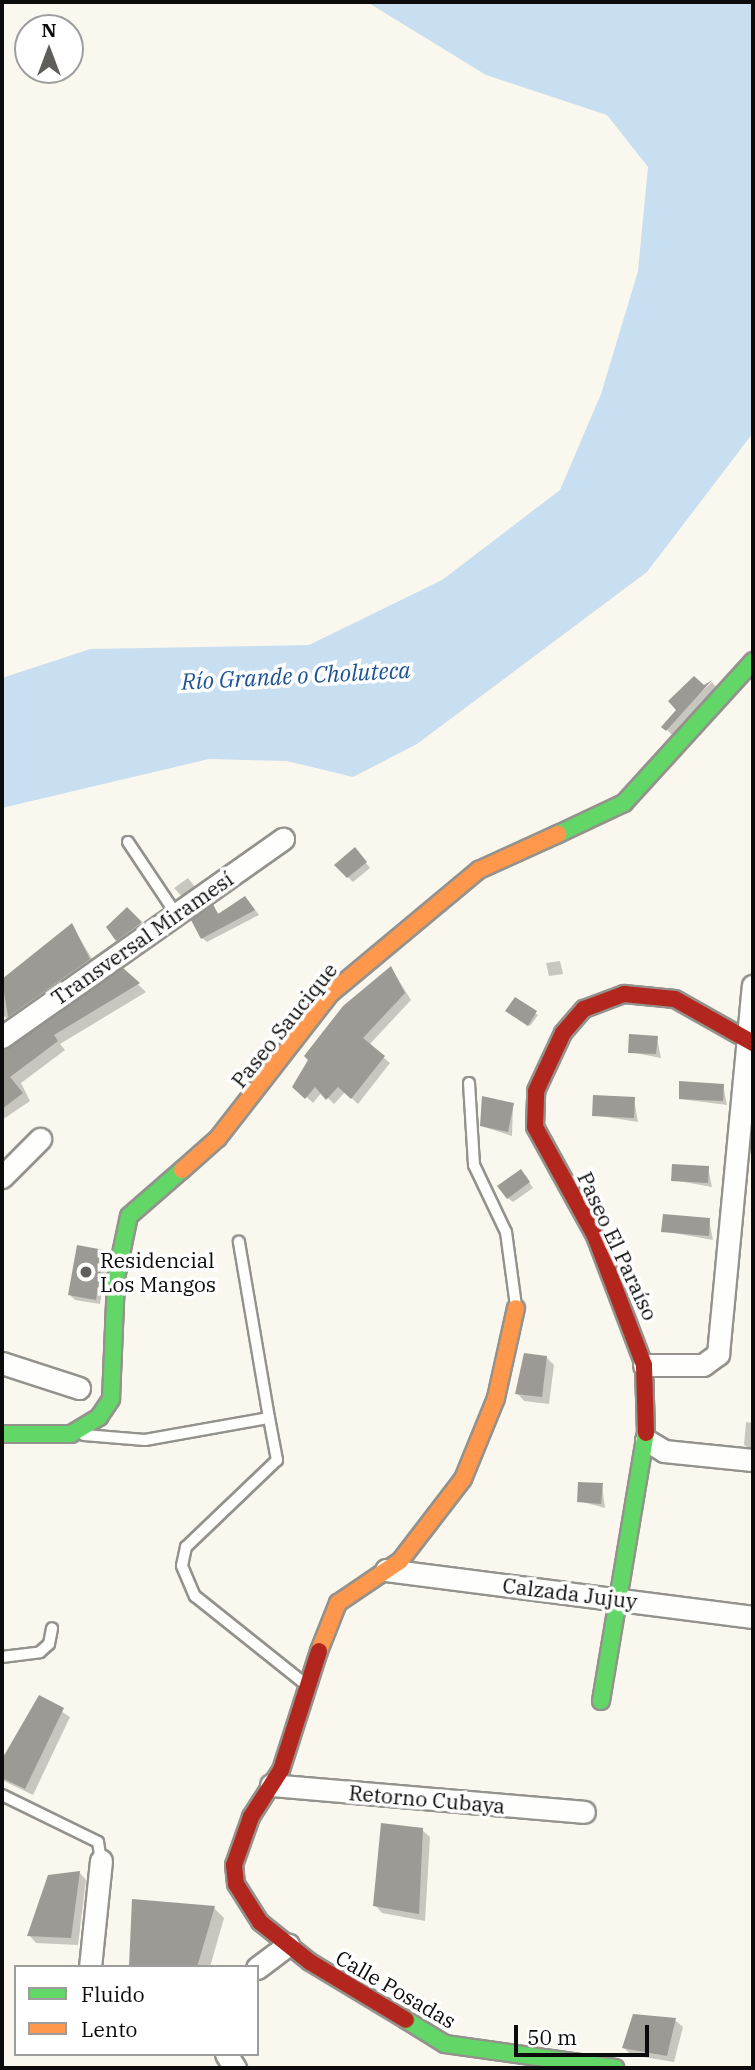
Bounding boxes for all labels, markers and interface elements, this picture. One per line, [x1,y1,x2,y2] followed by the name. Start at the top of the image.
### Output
[14,14,84,84] north arrow
[41,18,57,42] text: N
[181,655,411,695] water label: Río Grande o Choluteca
[46,866,238,1010] street label: Transversal Miramesí
[226,957,342,1093] street label: Paseo Saucique
[573,1168,663,1324] street label: Paseo El Paraíso
[100,1247,216,1297] place label: Residencial Los Mangos
[78,1264,94,1280] marker: Residencial Los Mangos
[501,1572,639,1614] street label: Calzada Jujuy
[348,1780,506,1818] street label: Retorno Cubaya
[332,1944,460,2034] street label: Calle Posadas
[14,1965,259,2056] legend
[81,1980,145,2008] text: Fluido
[517,2010,652,2054] scale bar
[81,2015,137,2043] text: Lento
[527,2023,577,2051] text: 50 m

